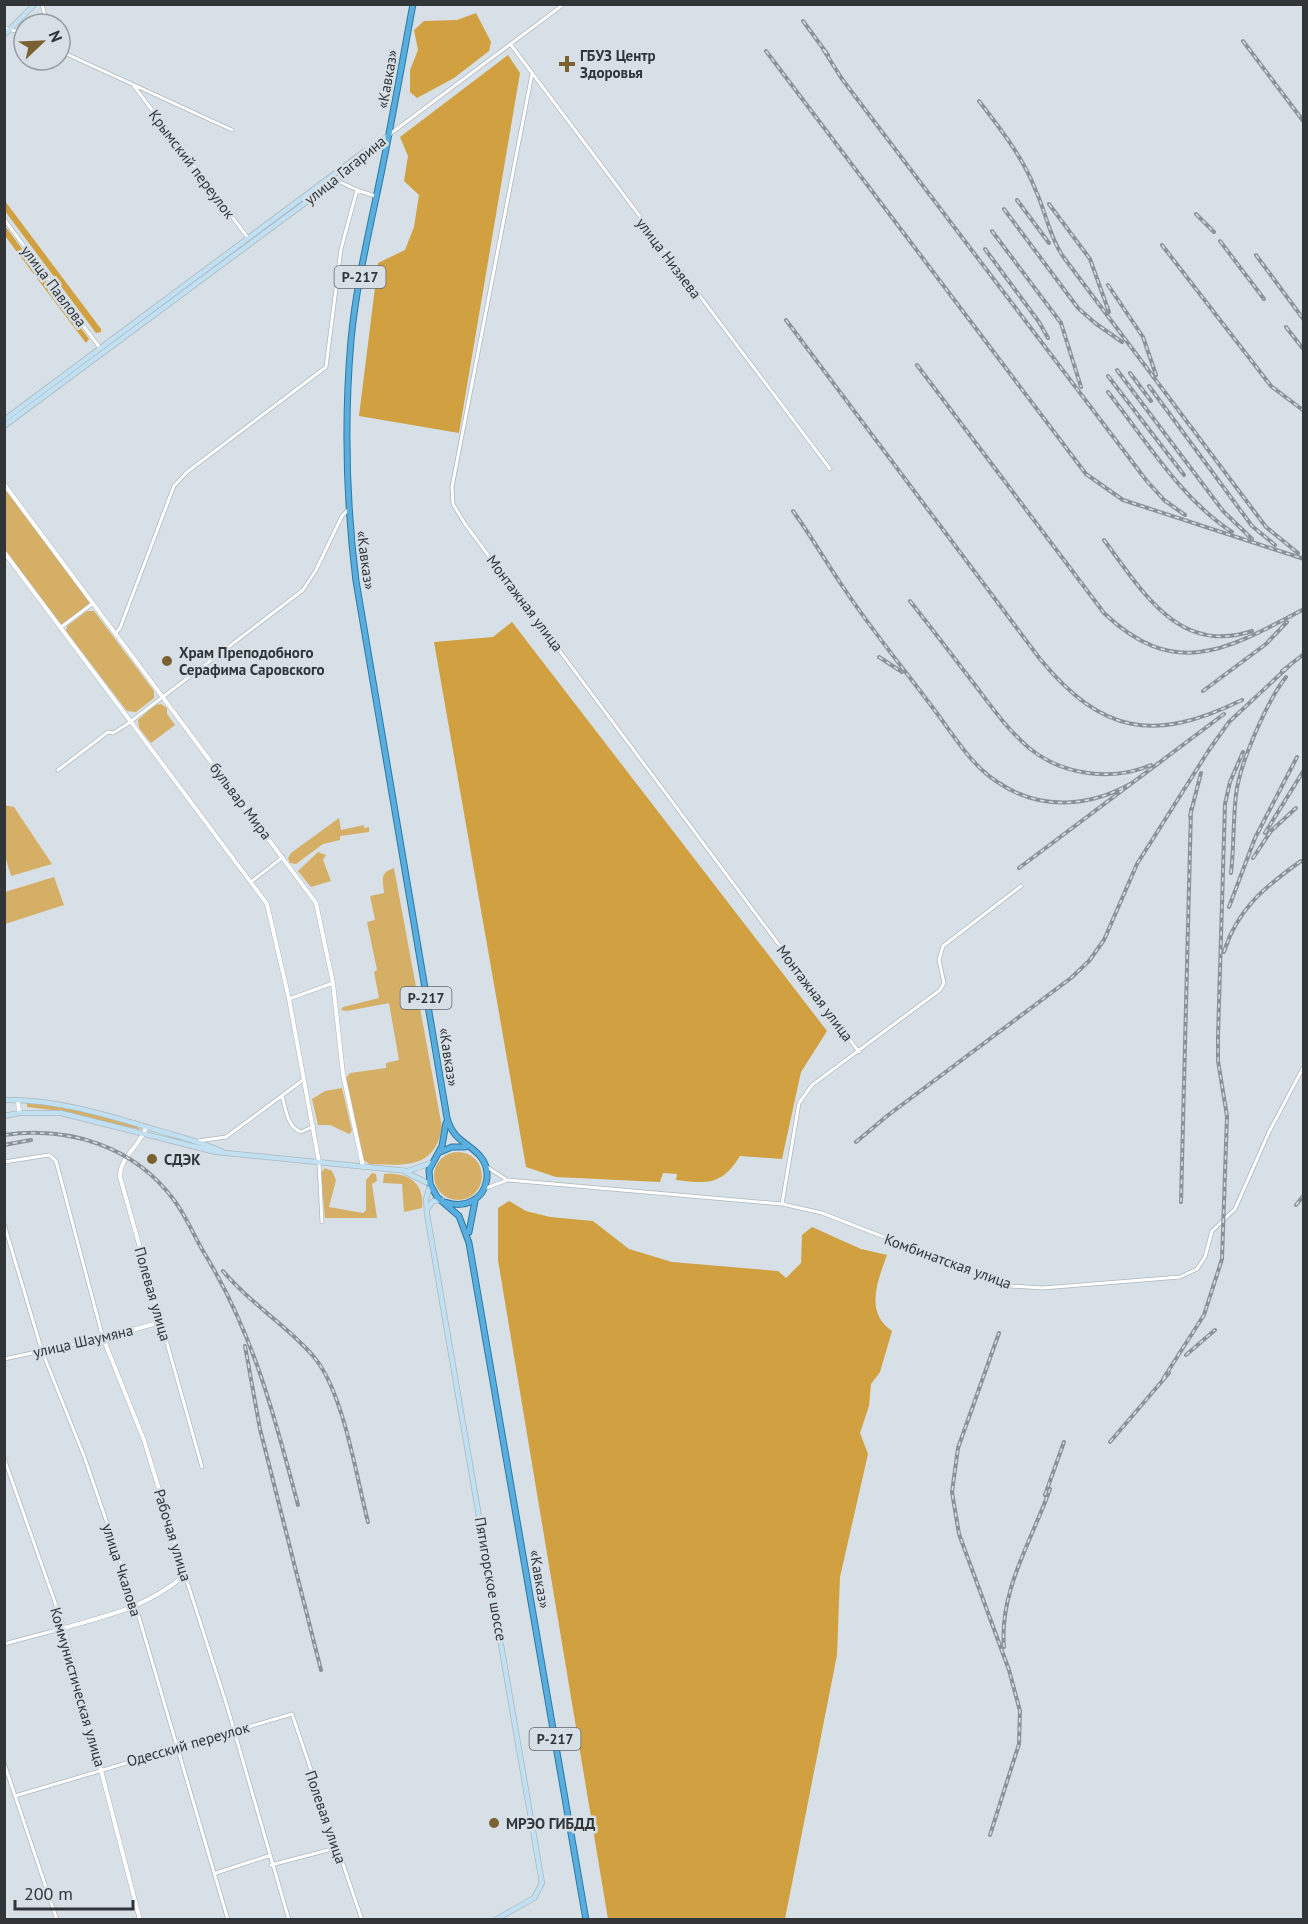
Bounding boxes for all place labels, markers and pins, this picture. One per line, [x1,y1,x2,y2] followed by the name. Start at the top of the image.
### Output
[580,46,656,82] place label: ГБУЗ Центр Здоровья
[558,55,576,73] marker: ГБУЗ Центр Здоровья
[179,643,325,679] place label: Храм Преподобного Серафима Саровского
[160,654,174,668] marker: Храм Преподобного Серафима Саровского
[164,1150,201,1169] place label: СДЭК
[145,1152,159,1166] marker: СДЭК
[506,1814,596,1833] place label: МРЭО ГИБДД
[487,1816,501,1830] marker: МРЭО ГИБДД

